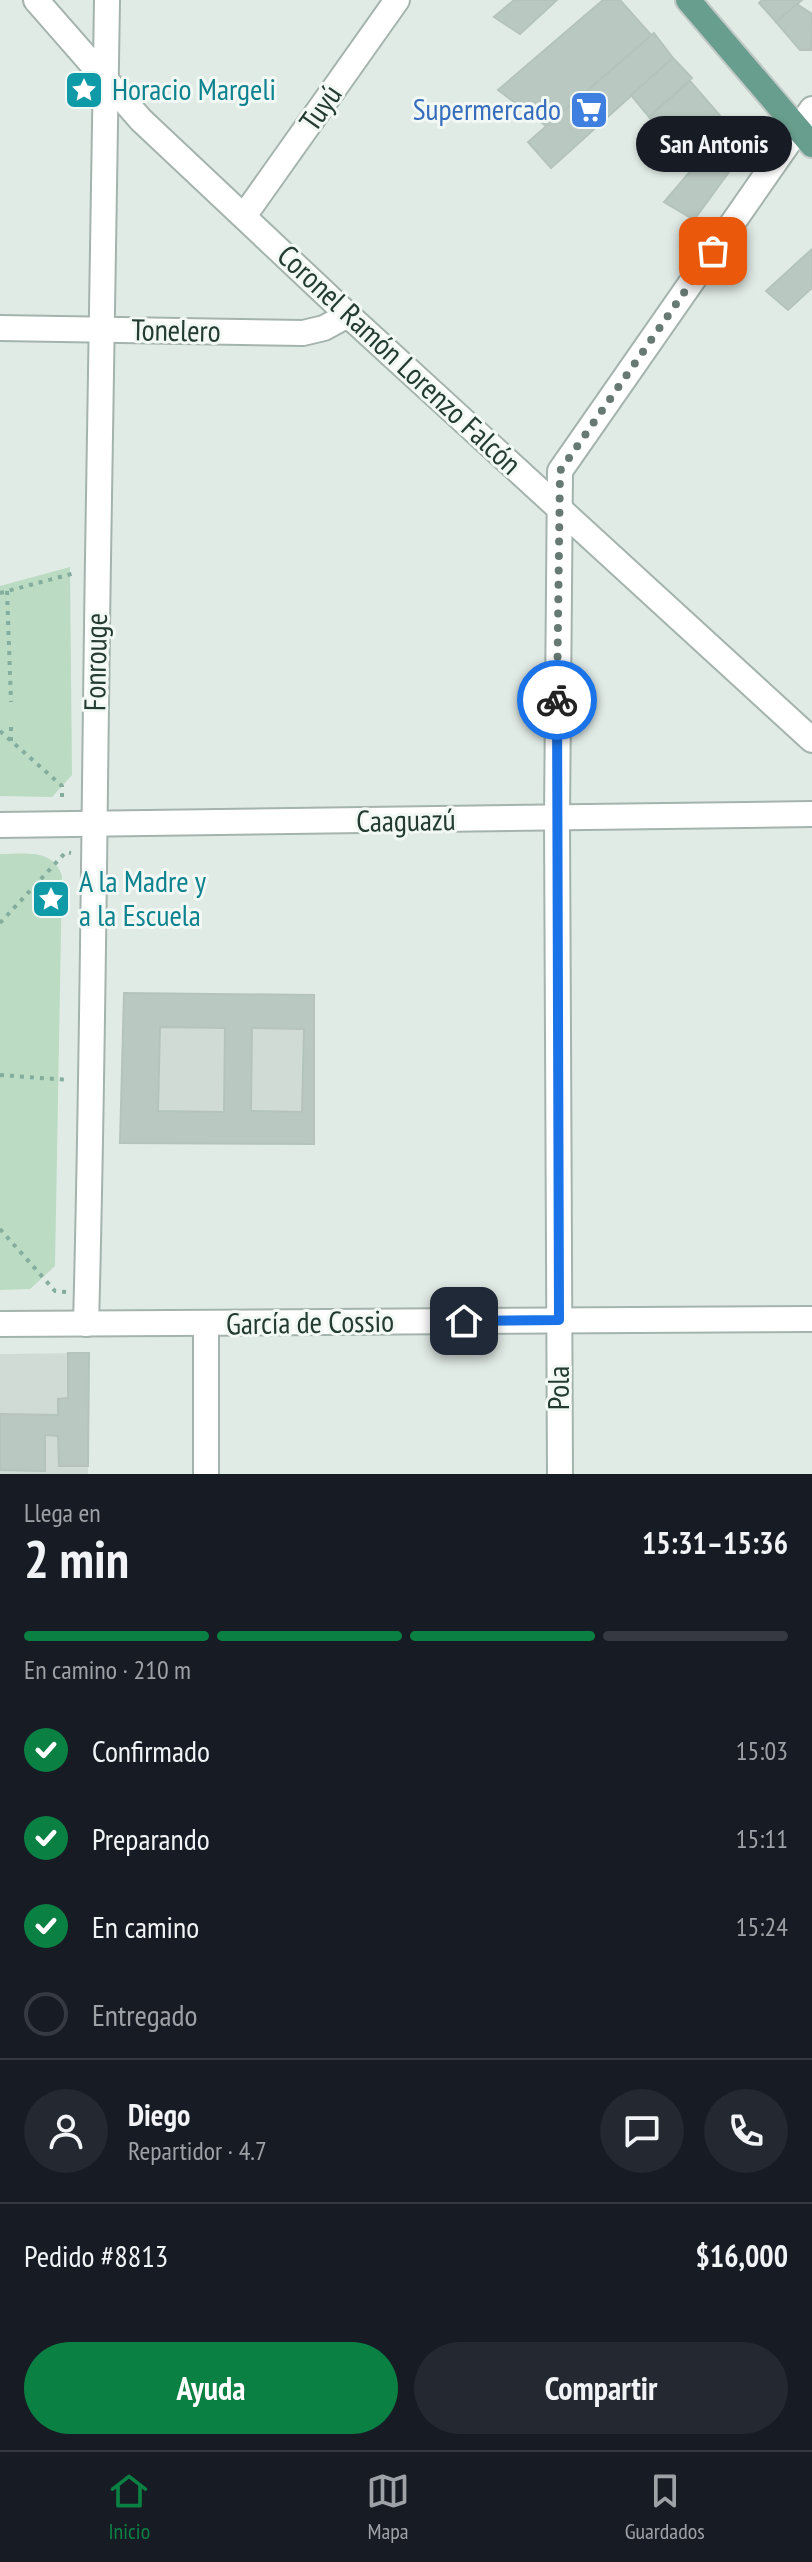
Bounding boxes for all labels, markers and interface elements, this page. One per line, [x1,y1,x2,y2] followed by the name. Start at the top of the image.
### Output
[63,69,105,111] place icon: Horacio Margeli
[112,69,276,108] place label: Horacio Margeli
[290,76,350,138] street label: Tuyú
[413,89,561,128] place label: Supermercado
[568,89,610,131] supermarket icon: Supermercado
[635,115,791,171] callout: San Antonis
[660,127,768,160] text: San Antonis
[679,217,747,285] pin
[691,229,735,273] icon: bag
[270,236,530,482] street label: Coronel Ramón Lorenzo Falcón
[131,309,221,350] street label: Tonelero
[74,613,115,711] street label: Fonrouge
[517,660,597,740] courier
[535,678,579,722] icon: bike
[356,799,456,840] street label: Caaguazú
[79,861,207,934] place label: A la Madre y a la Escuela
[30,878,72,920] place icon: A la Madre y a la Escuela
[430,1287,498,1355] pin
[442,1299,486,1343] icon: home
[226,1301,394,1342] street label: García de Cossio
[538,1366,577,1410] street label: Pola
[24,1496,101,1529] text: Llega en
[642,1523,788,1562] text: 15:31–15:36
[24,1525,129,1592] text: 2 min
[24,1653,191,1686] text: En camino · 210 m
[24,1728,68,1772] icon: check
[92,1731,210,1770] text: Confirmado
[736,1734,788,1767] text: 15:03
[24,1816,68,1860] icon: check
[92,1819,210,1858] text: Preparando
[736,1822,788,1855] text: 15:11
[24,1904,68,1948] icon: check
[92,1907,199,1946] text: En camino
[736,1910,788,1943] text: 15:24
[92,1995,198,2034] text: Entregado
[24,2089,108,2173] button: person
[600,2089,684,2173] button: chat
[704,2089,788,2173] button: phone
[128,2095,190,2134] text: Diego
[128,2134,267,2167] text: Repartidor · 4.7
[24,2236,168,2275] text: Pedido #8813
[695,2236,788,2275] text: $16,000
[24,2342,398,2434] button: Ayuda
[414,2342,788,2434] button: Compartir
[107,2469,151,2545] tab: Inicio
[366,2469,410,2545] tab: Mapa
[625,2469,705,2545] tab: Guardados

